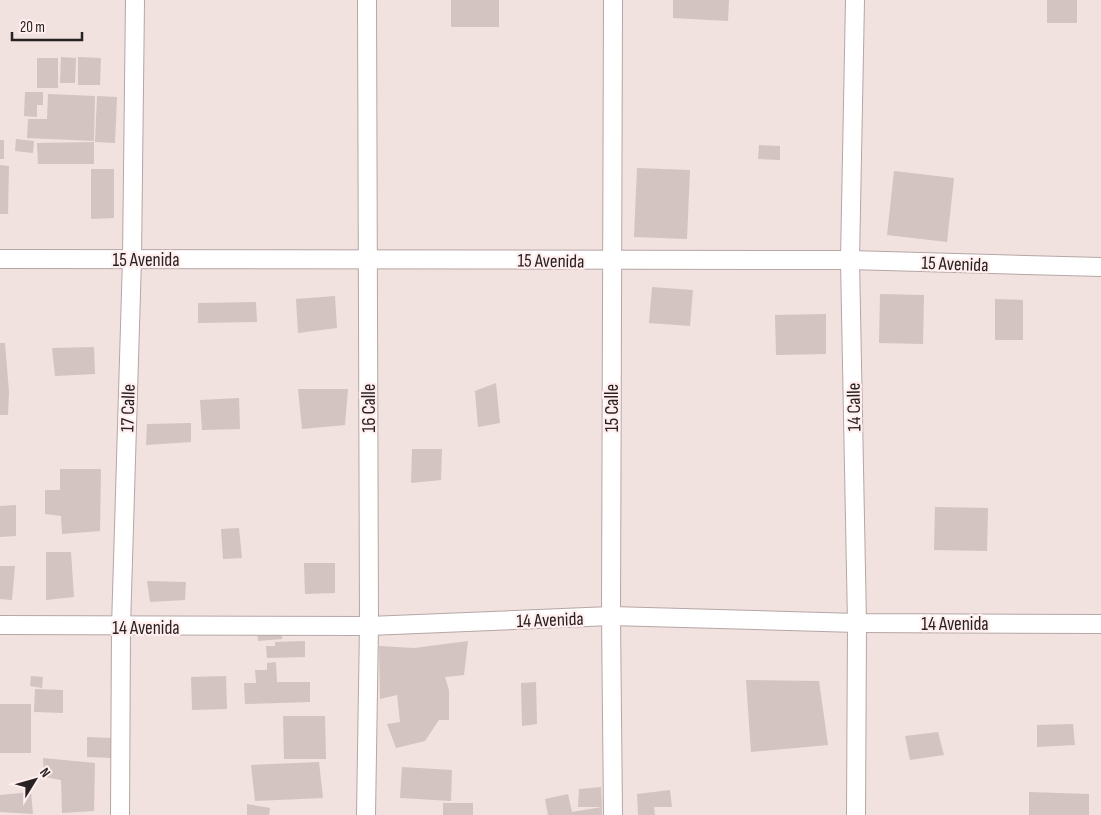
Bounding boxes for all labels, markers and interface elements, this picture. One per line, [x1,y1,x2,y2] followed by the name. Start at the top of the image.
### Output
[12,10,82,42] scale bar
[20,18,45,37] text: 20 m
[113,249,179,272] street label: 15 Avenida
[517,249,585,274] street label: 15 Avenida
[921,252,989,277] street label: 15 Avenida
[843,383,866,431] street label: 14 Calle
[116,384,141,433] street label: 17 Calle
[358,384,381,432] street label: 16 Calle
[601,384,624,432] street label: 15 Calle
[516,608,584,633] street label: 14 Avenida
[921,613,989,636] street label: 14 Avenida
[112,617,180,640] street label: 14 Avenida
[10,755,60,805] north arrow
[36,764,54,781] text: N

